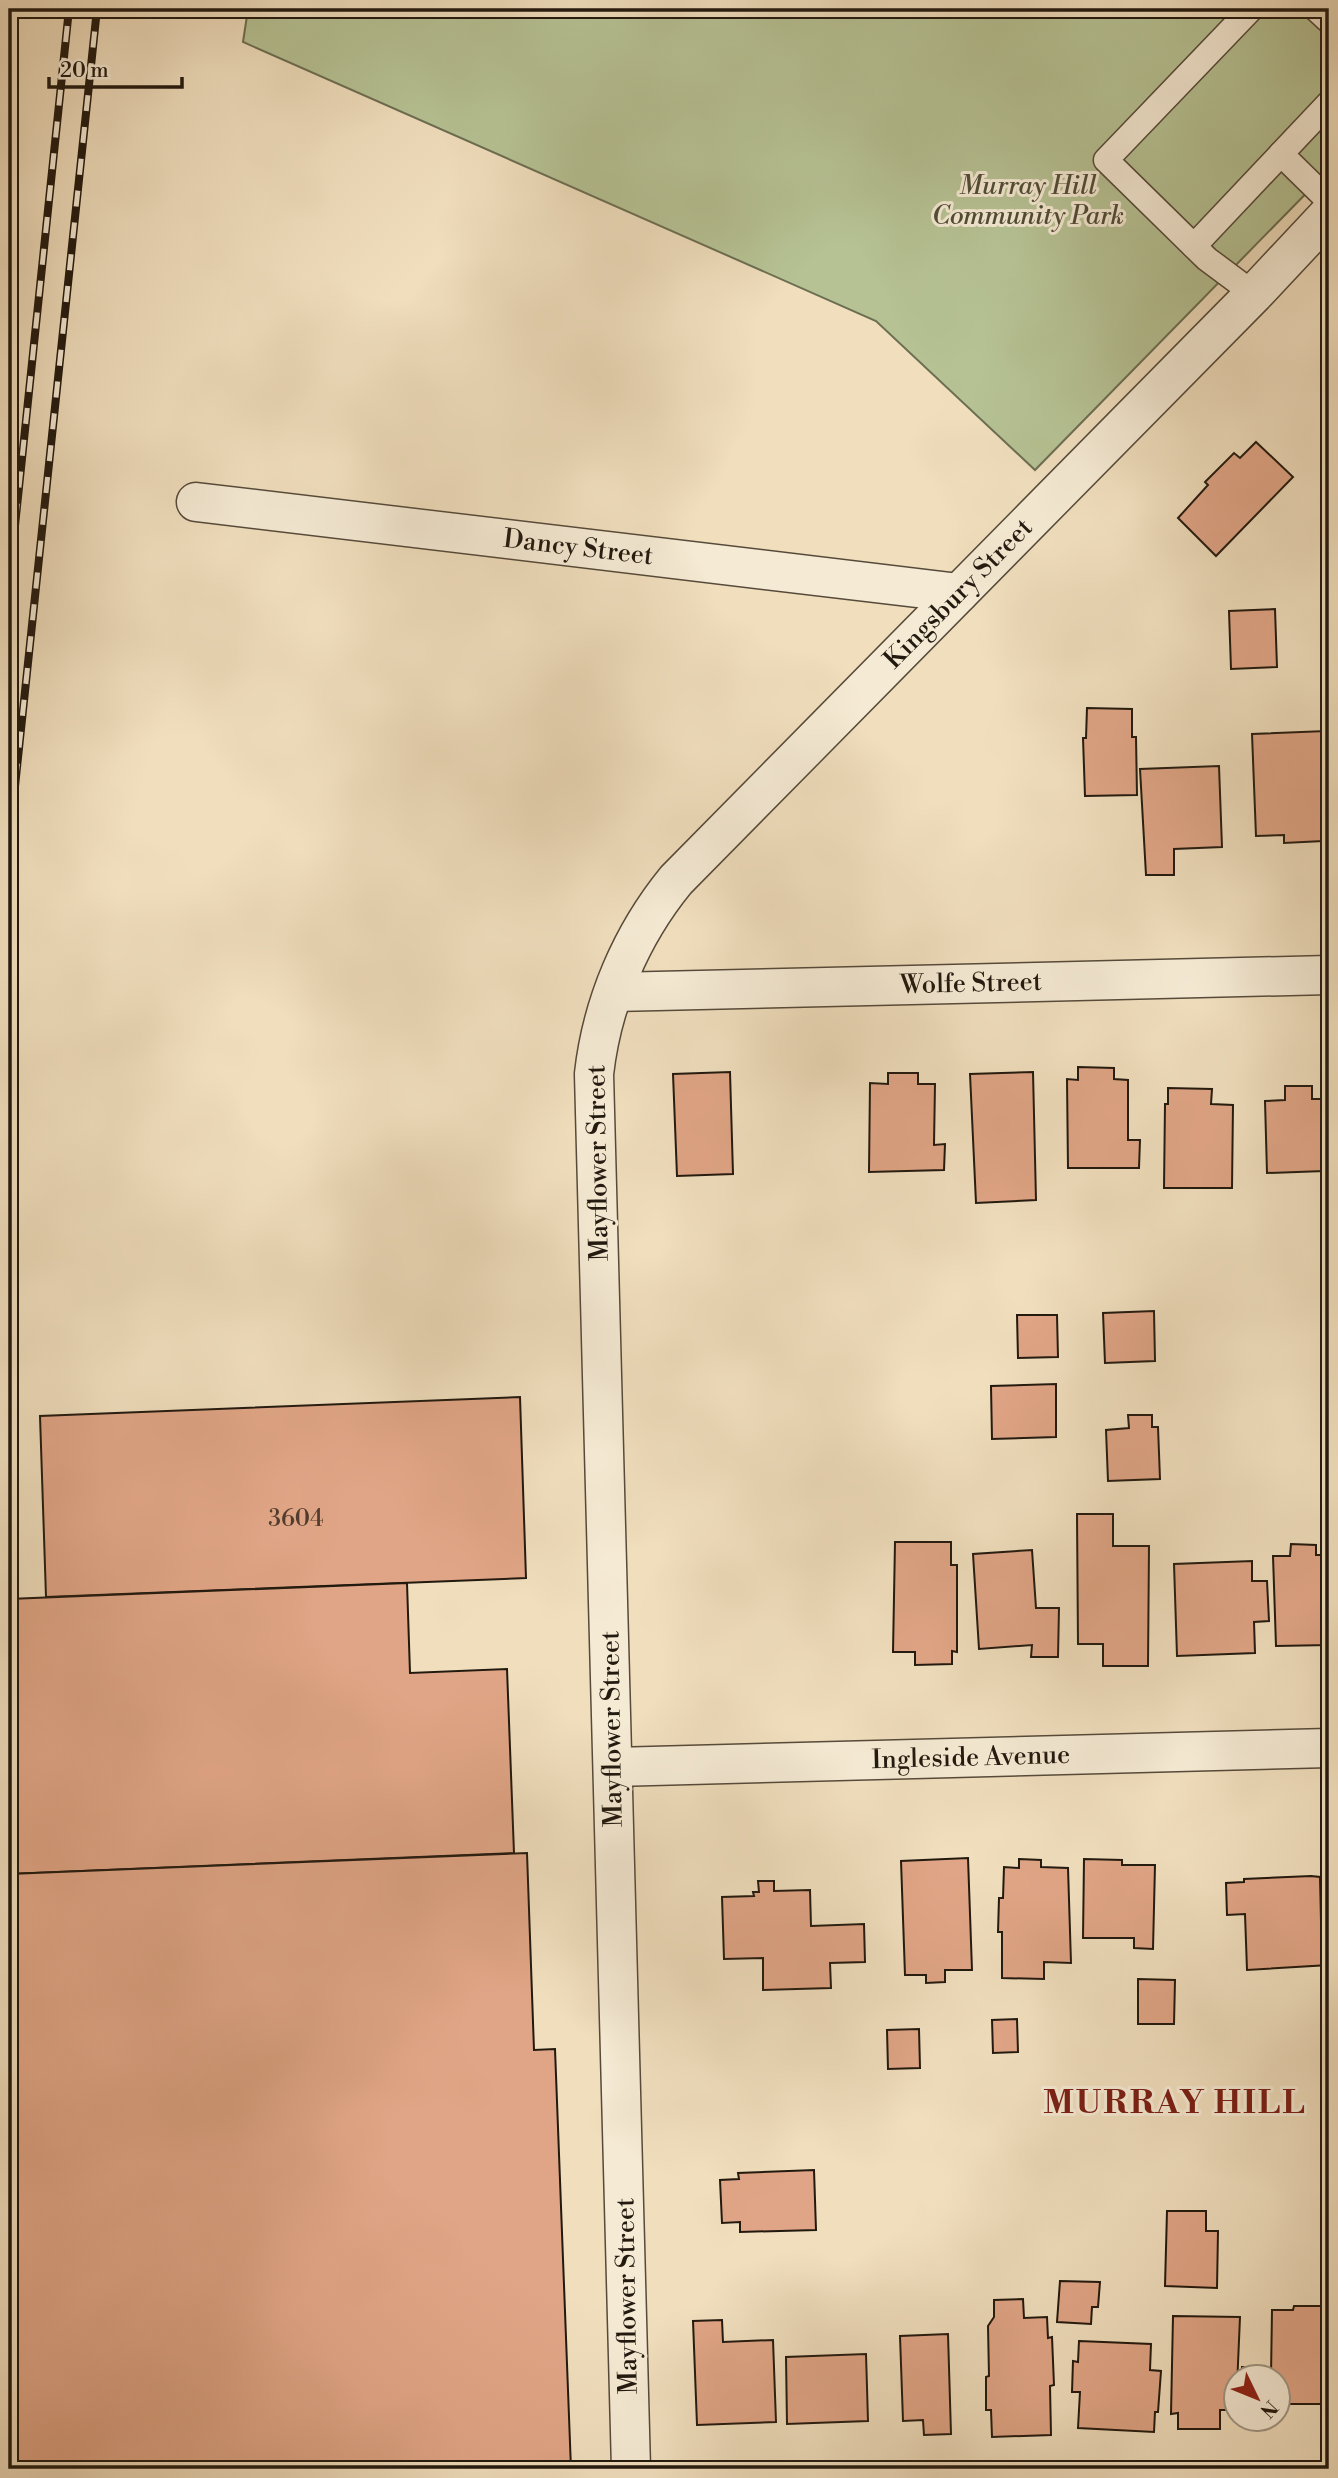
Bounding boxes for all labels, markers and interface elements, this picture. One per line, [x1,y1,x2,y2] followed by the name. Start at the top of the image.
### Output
[49,46,182,90] scale bar
[60,58,109,84] text: 20 m
[932,170,1124,232] park label: Murray Hill Community Park
[877,512,1039,676] street label: Kingsbury Street
[502,523,655,572] street label: Dancy Street
[898,966,1042,1001] street label: Wolfe Street
[580,1065,616,1261] street label: Mayflower Street
[268,1505,324,1533] house number: 3604
[594,1631,630,1827] street label: Mayflower Street
[871,1739,1071,1776] street label: Ingleside Avenue
[1043,2083,1307,2124] district label: MURRAY HILL
[609,2198,645,2394] street label: Mayflower Street
[1222,2362,1292,2432] north arrow
[1255,2395,1283,2423] text: N

